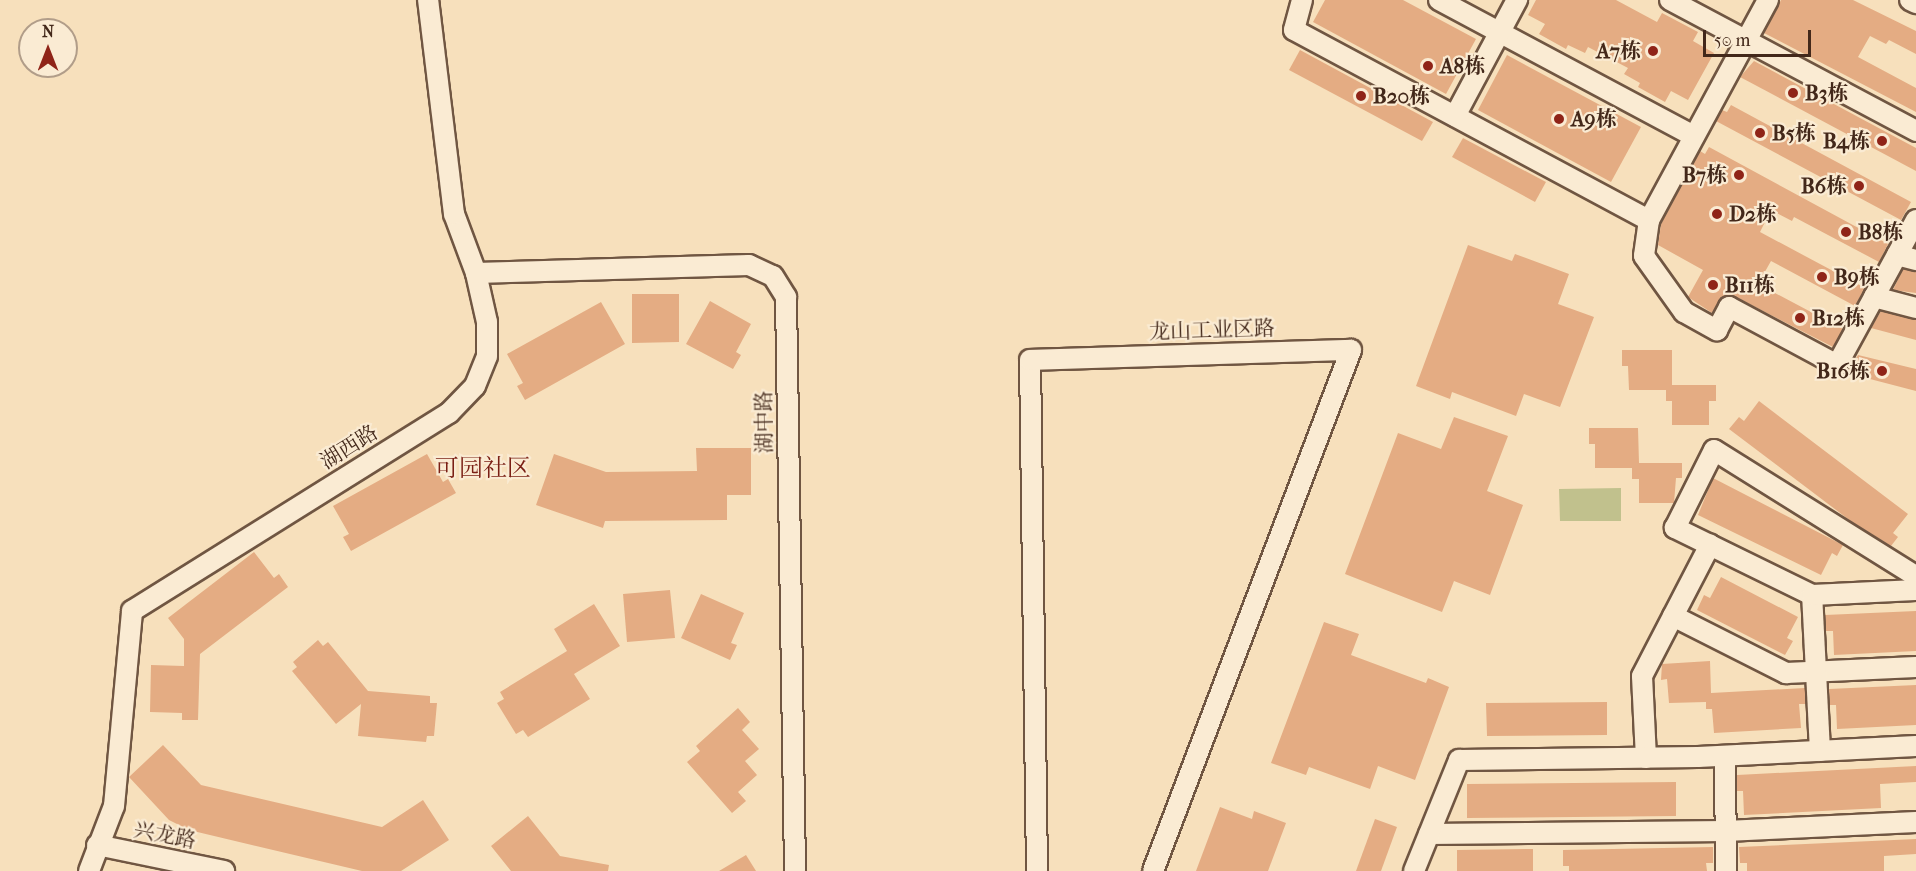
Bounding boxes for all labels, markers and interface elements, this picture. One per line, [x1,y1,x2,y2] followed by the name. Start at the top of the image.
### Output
[18,18,78,78] north arrow
[1706,18,1814,56] scale bar
[42,22,54,41] text: N
[1714,30,1750,51] text: 50 m
[1596,38,1641,64] place label: A7栋
[1646,44,1660,58] marker: A7栋
[1440,53,1485,79] place label: A8栋
[1421,59,1435,73] marker: A8栋
[1805,80,1848,106] place label: B3栋
[1373,83,1430,109] place label: B20栋
[1786,86,1800,100] marker: B3栋
[1354,89,1368,103] marker: B20栋
[1571,106,1617,132] place label: A9栋
[1552,112,1566,126] marker: A9栋
[1772,120,1816,146] place label: B5栋
[1753,126,1767,140] marker: B5栋
[1823,128,1870,154] place label: B4栋
[1875,134,1889,148] marker: B4栋
[1682,162,1727,188] place label: B7栋
[1732,168,1746,182] marker: B7栋
[1801,173,1847,199] place label: B6栋
[1852,179,1866,193] marker: B6栋
[1729,201,1777,227] place label: D2栋
[1710,207,1724,221] marker: D2栋
[1858,219,1903,245] place label: B8栋
[1839,225,1853,239] marker: B8栋
[1834,264,1880,290] place label: B9栋
[1815,270,1829,284] marker: B9栋
[1725,272,1775,298] place label: B11栋
[1706,278,1720,292] marker: B11栋
[1812,305,1865,331] place label: B12栋
[1793,311,1807,325] marker: B12栋
[1149,315,1275,345] street label: 龙山工业区路
[1817,358,1870,384] place label: B16栋
[1875,364,1889,378] marker: B16栋
[751,390,777,454] street label: 湖中路
[316,420,382,474] street label: 湖西路
[435,455,531,483] district label: 可园社区
[132,817,198,853] street label: 兴龙路

